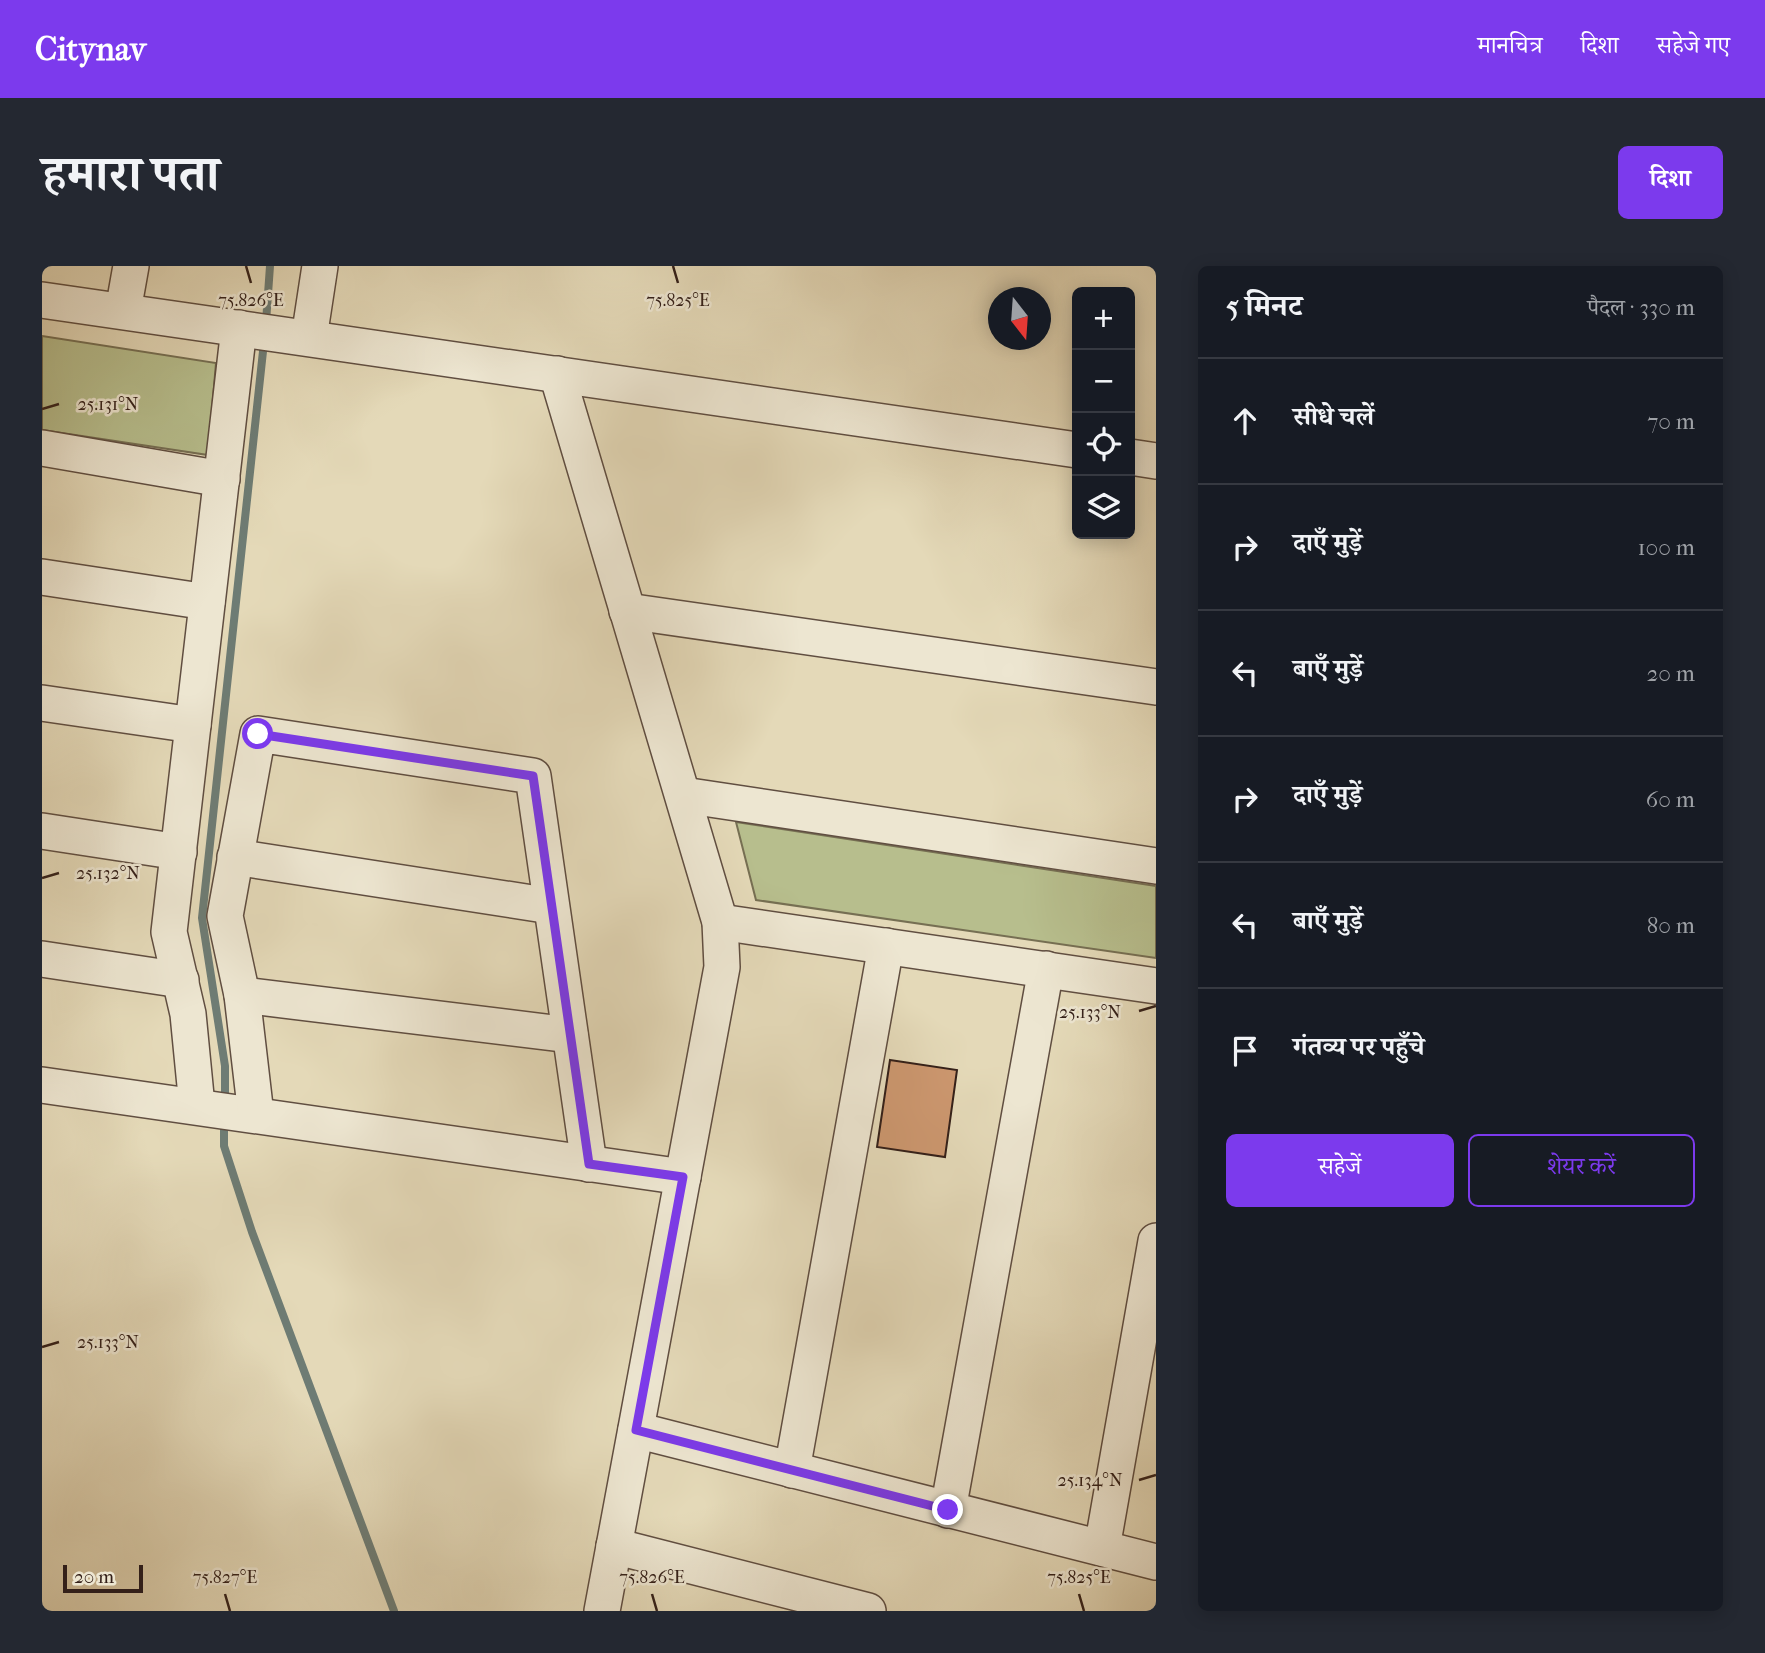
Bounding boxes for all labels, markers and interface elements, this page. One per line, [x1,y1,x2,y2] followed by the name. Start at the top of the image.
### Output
[35,30,146,69] text: Citynav
[1477,31,1542,59] text: मानचित्र
[1580,31,1619,59] text: दिशा
[1657,31,1730,59] text: सहेजे गए
[42,145,219,203] text: हमारा पता
[1618,146,1723,219] button: दिशा
[988,287,1051,350] north arrow
[1072,287,1135,539] map controls
[1072,287,1135,350] button: +
[1226,289,1302,324] text: 5 मिनट
[218,290,284,311] text: 75.826°E
[646,290,710,311] text: 75.825°E
[1587,294,1695,321] text: पैदल · 330 m
[1072,350,1135,413] button: −
[78,394,139,415] text: 25.131°N
[1293,401,1374,432] text: सीधे चलें
[1226,402,1264,440] icon: ahead
[1647,408,1695,435] text: 70 m
[1072,413,1135,476] button: locate
[1072,476,1135,539] button: layers
[1293,527,1362,558] text: दाएँ मुड़ें
[1226,528,1264,566] icon: right
[1637,534,1695,561] text: 100 m
[1293,653,1363,684] text: बाएँ मुड़ें
[1226,654,1264,692] icon: left
[1646,660,1695,687] text: 20 m
[242,718,273,749] route start
[1293,779,1362,810] text: दाएँ मुड़ें
[1226,780,1264,818] icon: right
[1646,786,1695,813] text: 60 m
[76,863,140,884] text: 25.132°N
[1293,905,1363,936] text: बाएँ मुड़ें
[1226,906,1264,944] icon: left
[1647,912,1695,939] text: 80 m
[1059,1002,1121,1023] text: 25.133°N
[1293,1031,1424,1062] text: गंतव्य पर पहुँचे
[1226,1032,1264,1070] icon: arrive
[1226,1134,1454,1207] button: सहेजें
[1468,1134,1695,1207] button: शेयर करें
[77,1332,139,1353] text: 25.133°N
[1057,1470,1123,1491] text: 25.134°N
[932,1494,963,1525] route end
[63,1562,144,1594] scale bar
[74,1566,114,1588] text: 20 m
[193,1567,257,1588] text: 75.827°E
[619,1567,685,1588] text: 75.826°E
[1047,1567,1111,1588] text: 75.825°E

